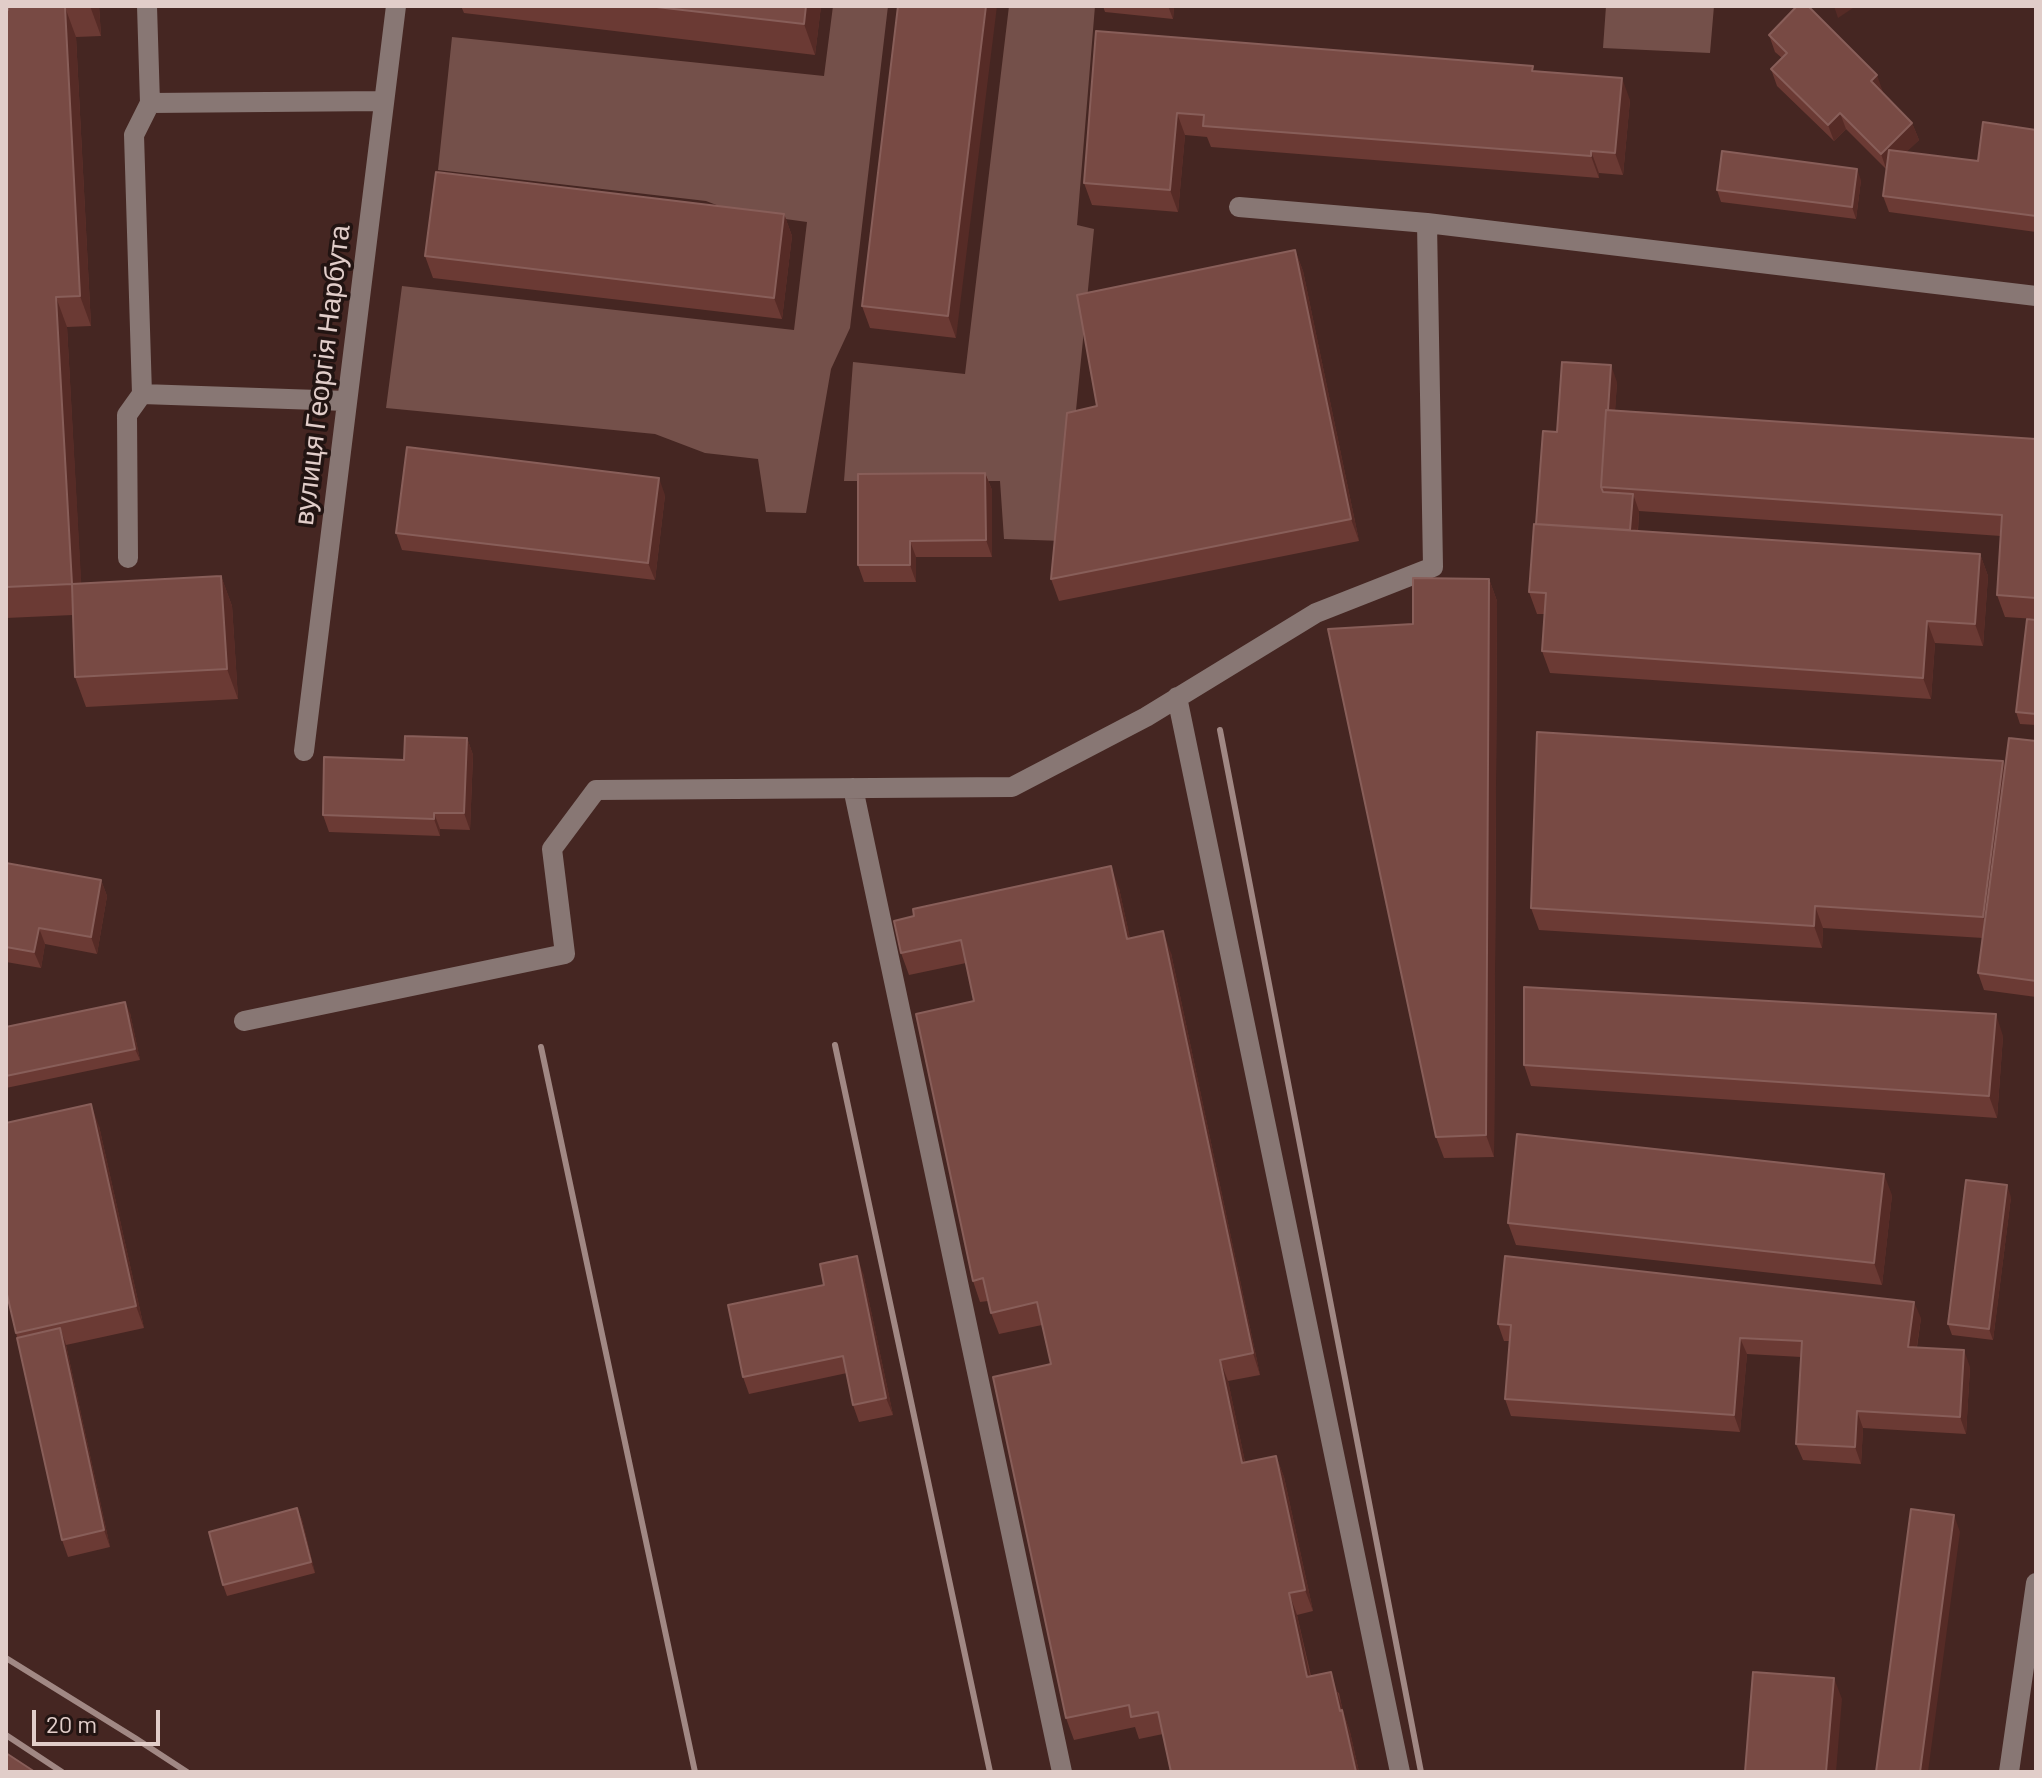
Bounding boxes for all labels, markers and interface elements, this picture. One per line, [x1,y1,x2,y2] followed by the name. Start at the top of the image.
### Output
[287,223,357,527] street label: вулиця Георгія Нарбута
[36,1694,164,1744] scale bar
[46,1709,97,1738] text: 20 m

